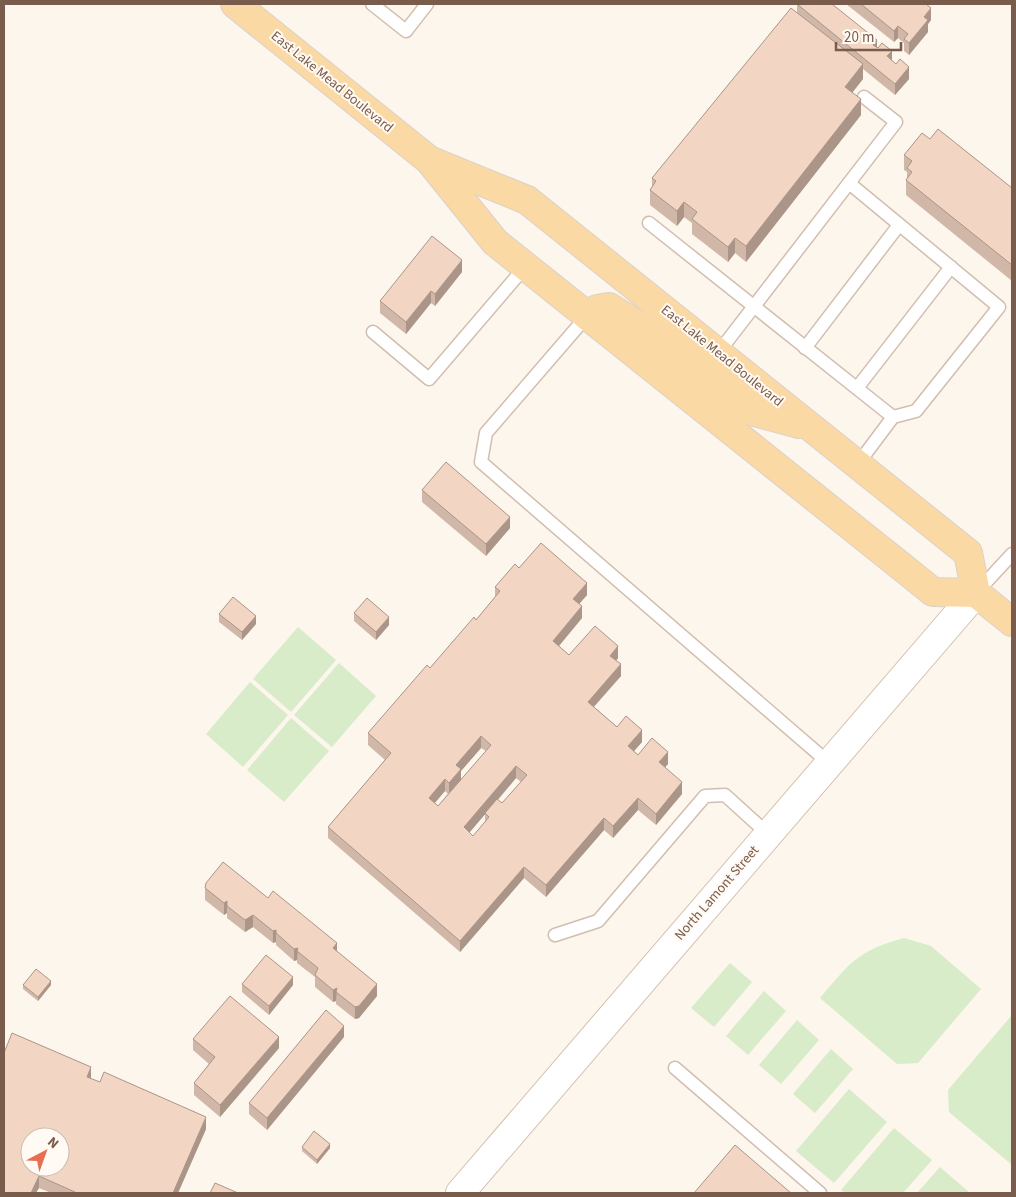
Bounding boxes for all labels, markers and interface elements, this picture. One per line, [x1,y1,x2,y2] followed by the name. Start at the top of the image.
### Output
[836,20,901,52] scale bar
[267,26,397,138] street label: East Lake Mead Boulevard
[844,27,874,48] text: 20 m
[657,300,787,412] street label: East Lake Mead Boulevard
[670,841,764,945] street label: North Lamont Street
[20,1127,70,1177] north arrow
[43,1132,63,1154] text: N

